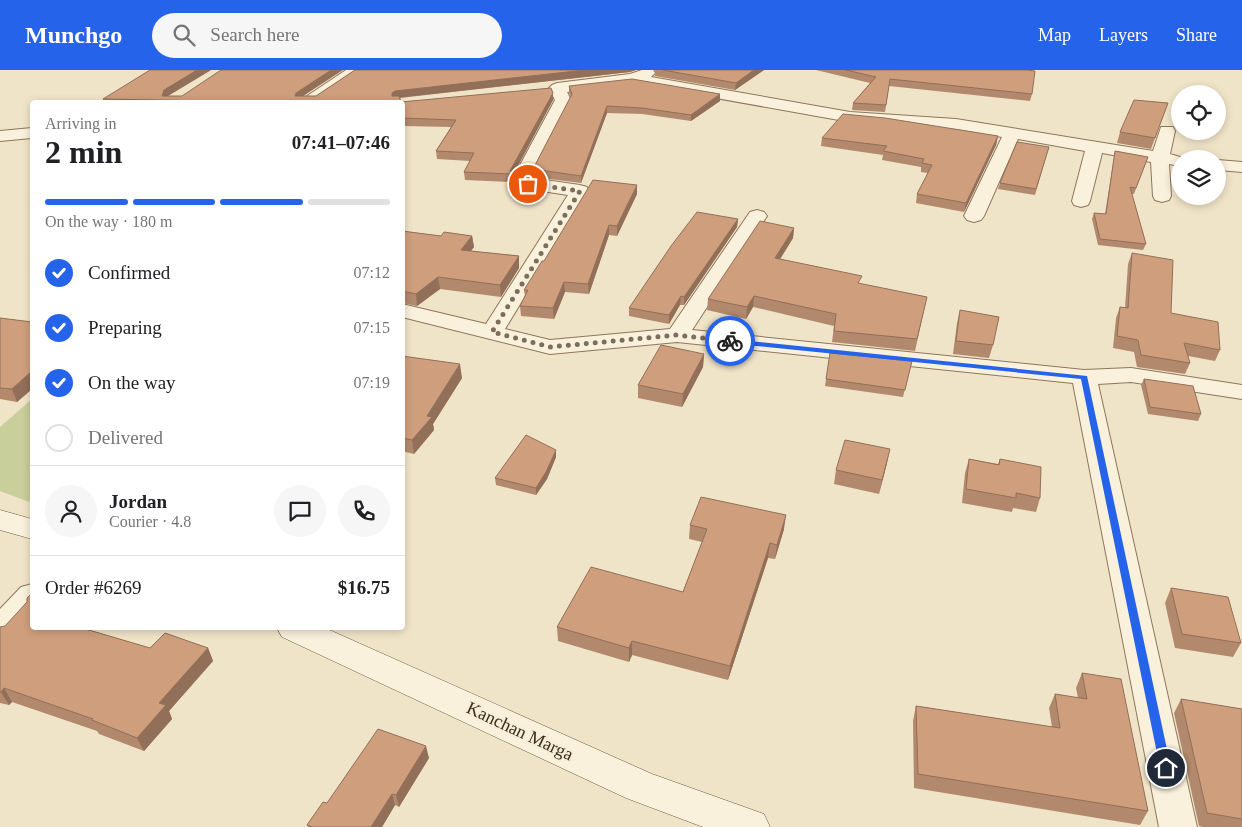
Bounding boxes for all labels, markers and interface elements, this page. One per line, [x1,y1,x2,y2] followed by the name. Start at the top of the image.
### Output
[152,13,502,58] search box
[170,21,198,49] icon: search
[25,22,122,48] text: Munchgo
[210,24,300,45] text: Search here
[1038,25,1071,45] text: Map
[1099,25,1148,45] text: Layers
[1176,25,1217,45] text: Share
[1171,85,1226,205] map controls
[1171,85,1226,140] button: locate
[45,115,117,132] text: Arriving in
[292,132,390,153] text: 07:41–07:46
[45,134,122,170] text: 2 min
[1171,150,1226,205] button: layers
[507,163,549,205] pin
[514,170,542,198] icon: bag
[45,213,173,230] text: On the way · 180 m
[45,259,73,287] icon: check
[88,262,170,283] text: Confirmed
[354,264,390,281] text: 07:12
[45,314,73,342] icon: check
[705,316,755,366] courier
[88,317,162,338] text: Preparing
[354,319,390,336] text: 07:15
[716,327,744,355] icon: bike
[45,369,73,397] icon: check
[88,372,176,393] text: On the way
[354,374,390,391] text: 07:19
[88,427,163,448] text: Delivered
[45,485,97,537] button: person
[274,485,326,537] button: chat
[338,485,390,537] button: phone
[109,491,167,512] text: Jordan
[109,513,191,530] text: Courier · 4.8
[45,577,142,598] text: Order #6269
[338,577,390,598] text: $16.75
[464,698,576,764] street label: Kanchan Marga
[1145,747,1187,789] pin
[1152,754,1180,782] icon: home

